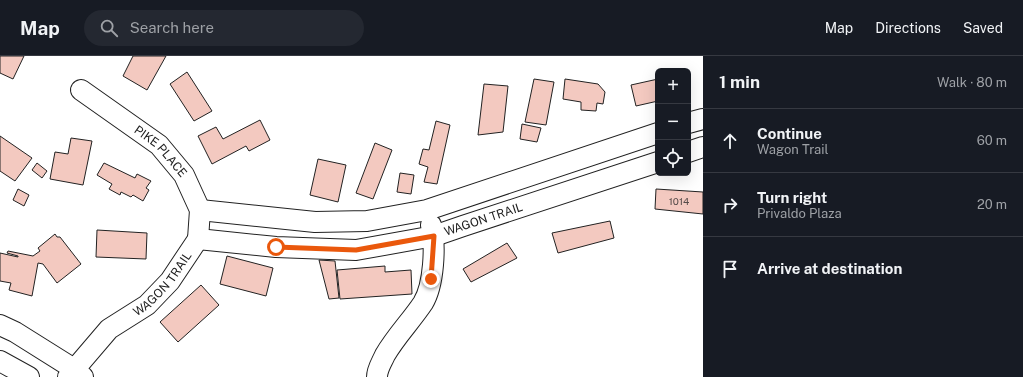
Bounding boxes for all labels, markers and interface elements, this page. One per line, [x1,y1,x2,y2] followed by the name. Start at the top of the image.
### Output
[84,10,364,46] search box
[20,17,60,39] text: Map
[98,17,120,39] icon: search
[130,19,214,36] text: Search here
[825,20,853,36] text: Map
[875,20,941,36] text: Directions
[963,20,1003,36] text: Saved
[655,68,691,176] map controls
[655,68,691,104] button: +
[719,72,760,92] text: 1 min
[937,75,1007,90] text: Walk · 80 m
[655,104,691,140] button: −
[132,123,190,180] street label: PIKE PLACE
[757,125,822,142] text: Continue
[719,130,741,152] icon: ahead
[977,133,1007,148] text: 60 m
[655,140,691,176] button: locate
[757,142,828,157] text: Wagon Trail
[757,189,827,206] text: Turn right
[719,194,741,216] icon: right
[669,195,689,207] house number: 1014
[977,197,1007,212] text: 20 m
[442,200,525,239] street label: WAGON TRAIL
[757,206,842,221] text: Privaldo Plaza
[267,238,285,256] route start
[131,249,195,319] street label: WAGON TRAIL
[719,258,741,280] icon: arrive
[757,260,902,277] text: Arrive at destination
[422,270,440,288] route end

